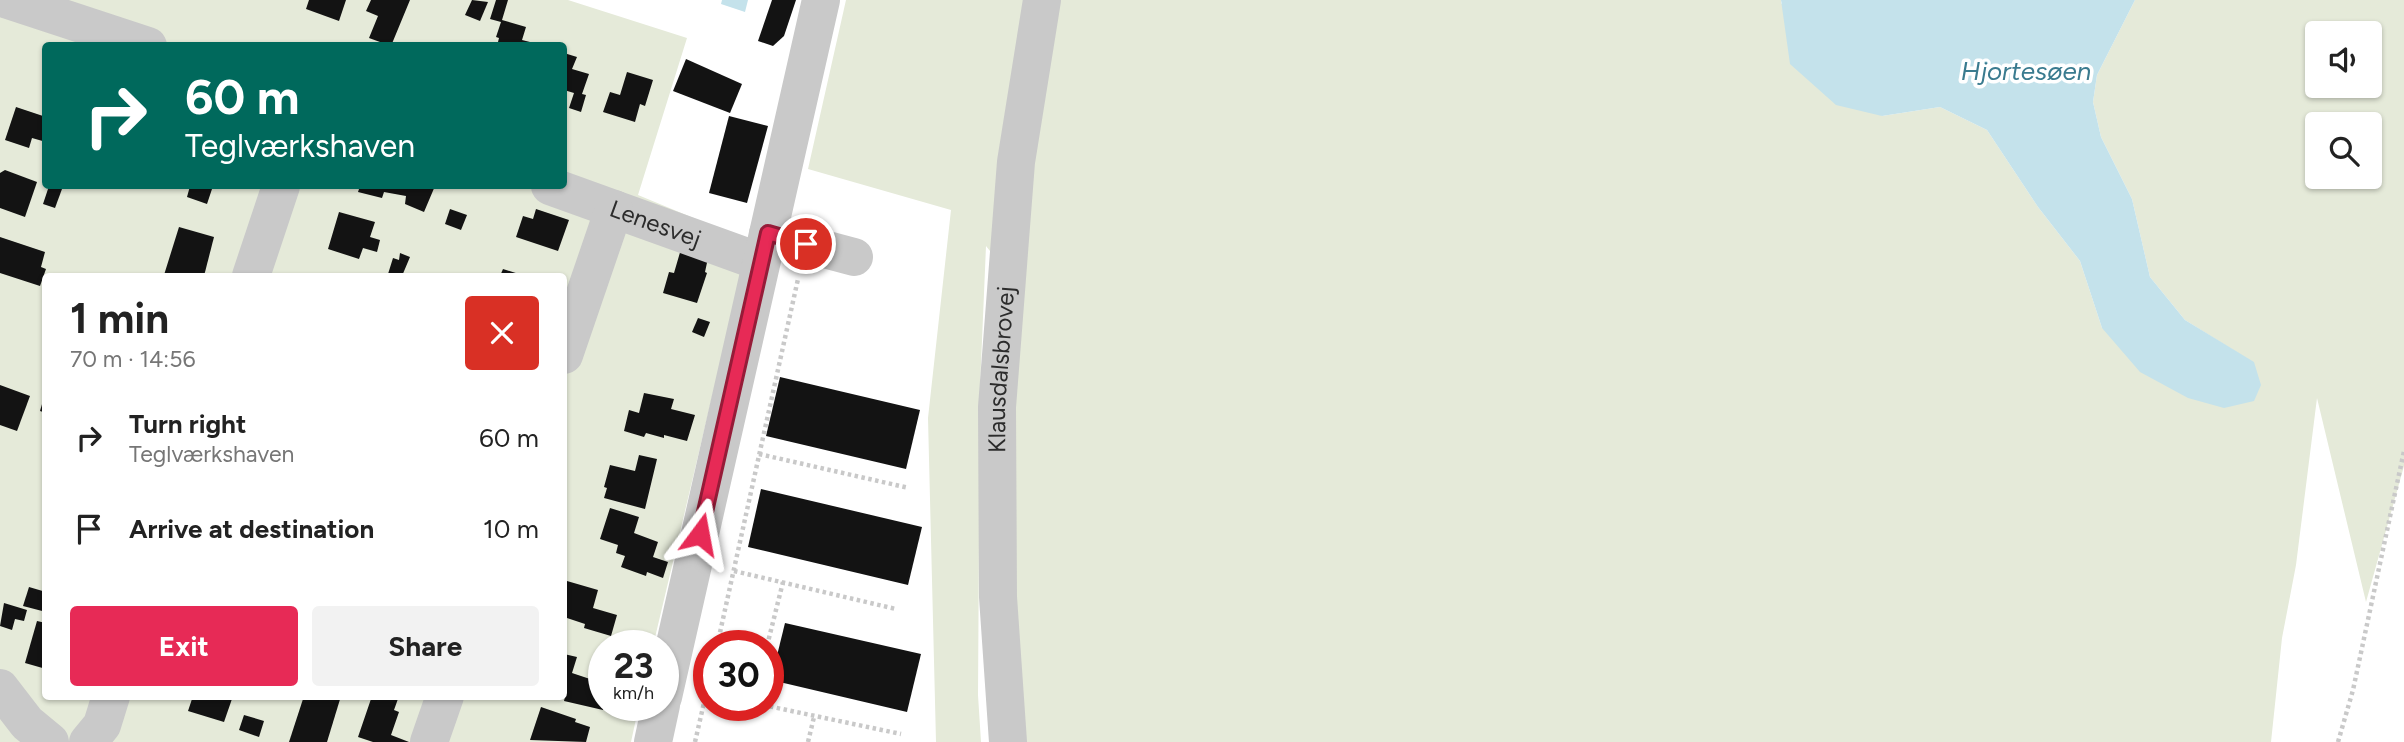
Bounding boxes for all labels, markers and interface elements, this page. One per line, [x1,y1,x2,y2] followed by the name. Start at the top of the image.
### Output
[2305,21,2382,189] map controls
[2305,21,2382,98] button: sound
[1961,55,2091,87] water label: Hjortesøen
[185,67,300,126] text: 60 m
[70,70,161,161] icon: right
[2305,112,2382,189] button: search
[185,127,415,165] text: Teglværkshaven
[606,194,705,253] street label: Lenesvej
[776,214,836,274] pin
[787,225,825,263] icon: arrive
[982,285,1020,453] street label: Klausdalsbrovej
[70,293,169,344] text: 1 min
[465,296,539,370] button: close
[70,345,195,373] text: 70 m · 14:56
[129,408,246,440] text: Turn right
[70,419,108,457] icon: right
[479,422,539,454] text: 60 m
[129,440,294,468] text: Teglværkshaven
[663,497,737,571] position arrow
[70,510,108,548] icon: arrive
[129,513,374,545] text: Arrive at destination
[483,513,539,545] text: 10 m
[70,606,298,686] button: Exit
[312,606,539,686] button: Share
[693,630,784,721] speed limit sign: 30
[614,645,653,687] text: 23
[613,682,654,704] text: km/h

